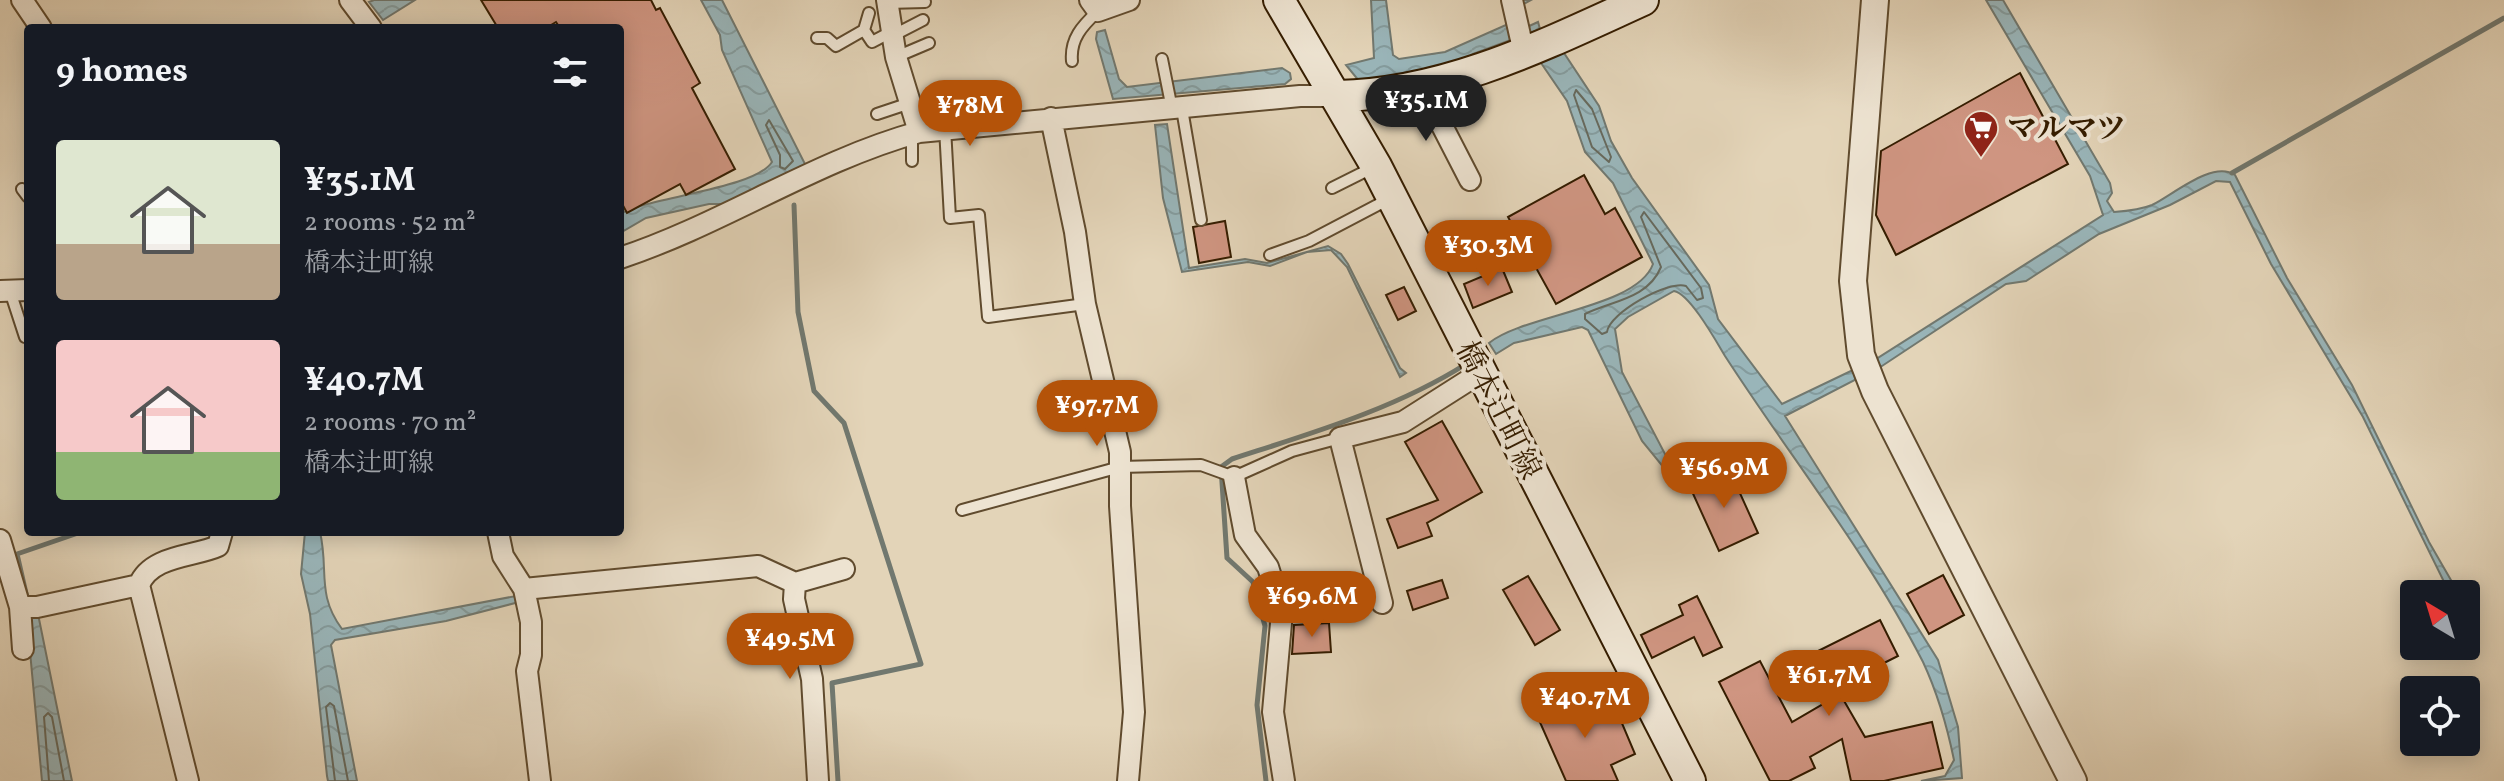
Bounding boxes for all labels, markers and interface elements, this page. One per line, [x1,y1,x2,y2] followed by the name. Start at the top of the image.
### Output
[56,49,188,96] text: 9 homes
[548,50,592,94] icon: filters
[1361,75,1491,143] pin: ¥35.1M
[923,80,1017,148] pin: ¥78M
[1383,83,1469,119] text: ¥35.1M
[936,88,1004,124] text: ¥78M
[1962,109,2000,159] supermarket icon: マルマツ
[2007,109,2126,151] place label: マルマツ
[304,158,415,205] text: ¥35.1M
[120,172,216,268] icon: home
[304,205,476,241] text: 2 rooms · 52 m²
[1423,220,1553,288] pin: ¥30.3M
[1443,228,1533,264] text: ¥30.3M
[304,246,434,282] text: 橋本辻町線
[1444,335,1550,487] street label: 橋本辻町線
[304,358,424,405] text: ¥40.7M
[120,372,216,468] icon: home
[1032,380,1162,448] pin: ¥97.7M
[1055,388,1139,424] text: ¥97.7M
[304,405,476,441] text: 2 rooms · 70 m²
[1659,442,1789,510] pin: ¥56.9M
[304,446,434,482] text: 橋本辻町線
[1679,450,1769,486] text: ¥56.9M
[1247,571,1377,639] pin: ¥69.6M
[1266,579,1358,615] text: ¥69.6M
[2400,580,2480,660] north arrow
[2400,580,2480,756] map controls
[725,613,855,681] pin: ¥49.5M
[745,621,835,657] text: ¥49.5M
[1764,650,1894,718] pin: ¥61.7M
[1786,658,1872,694] text: ¥61.7M
[1520,672,1650,740] pin: ¥40.7M
[2400,676,2480,756] button: locate
[1539,680,1631,716] text: ¥40.7M

